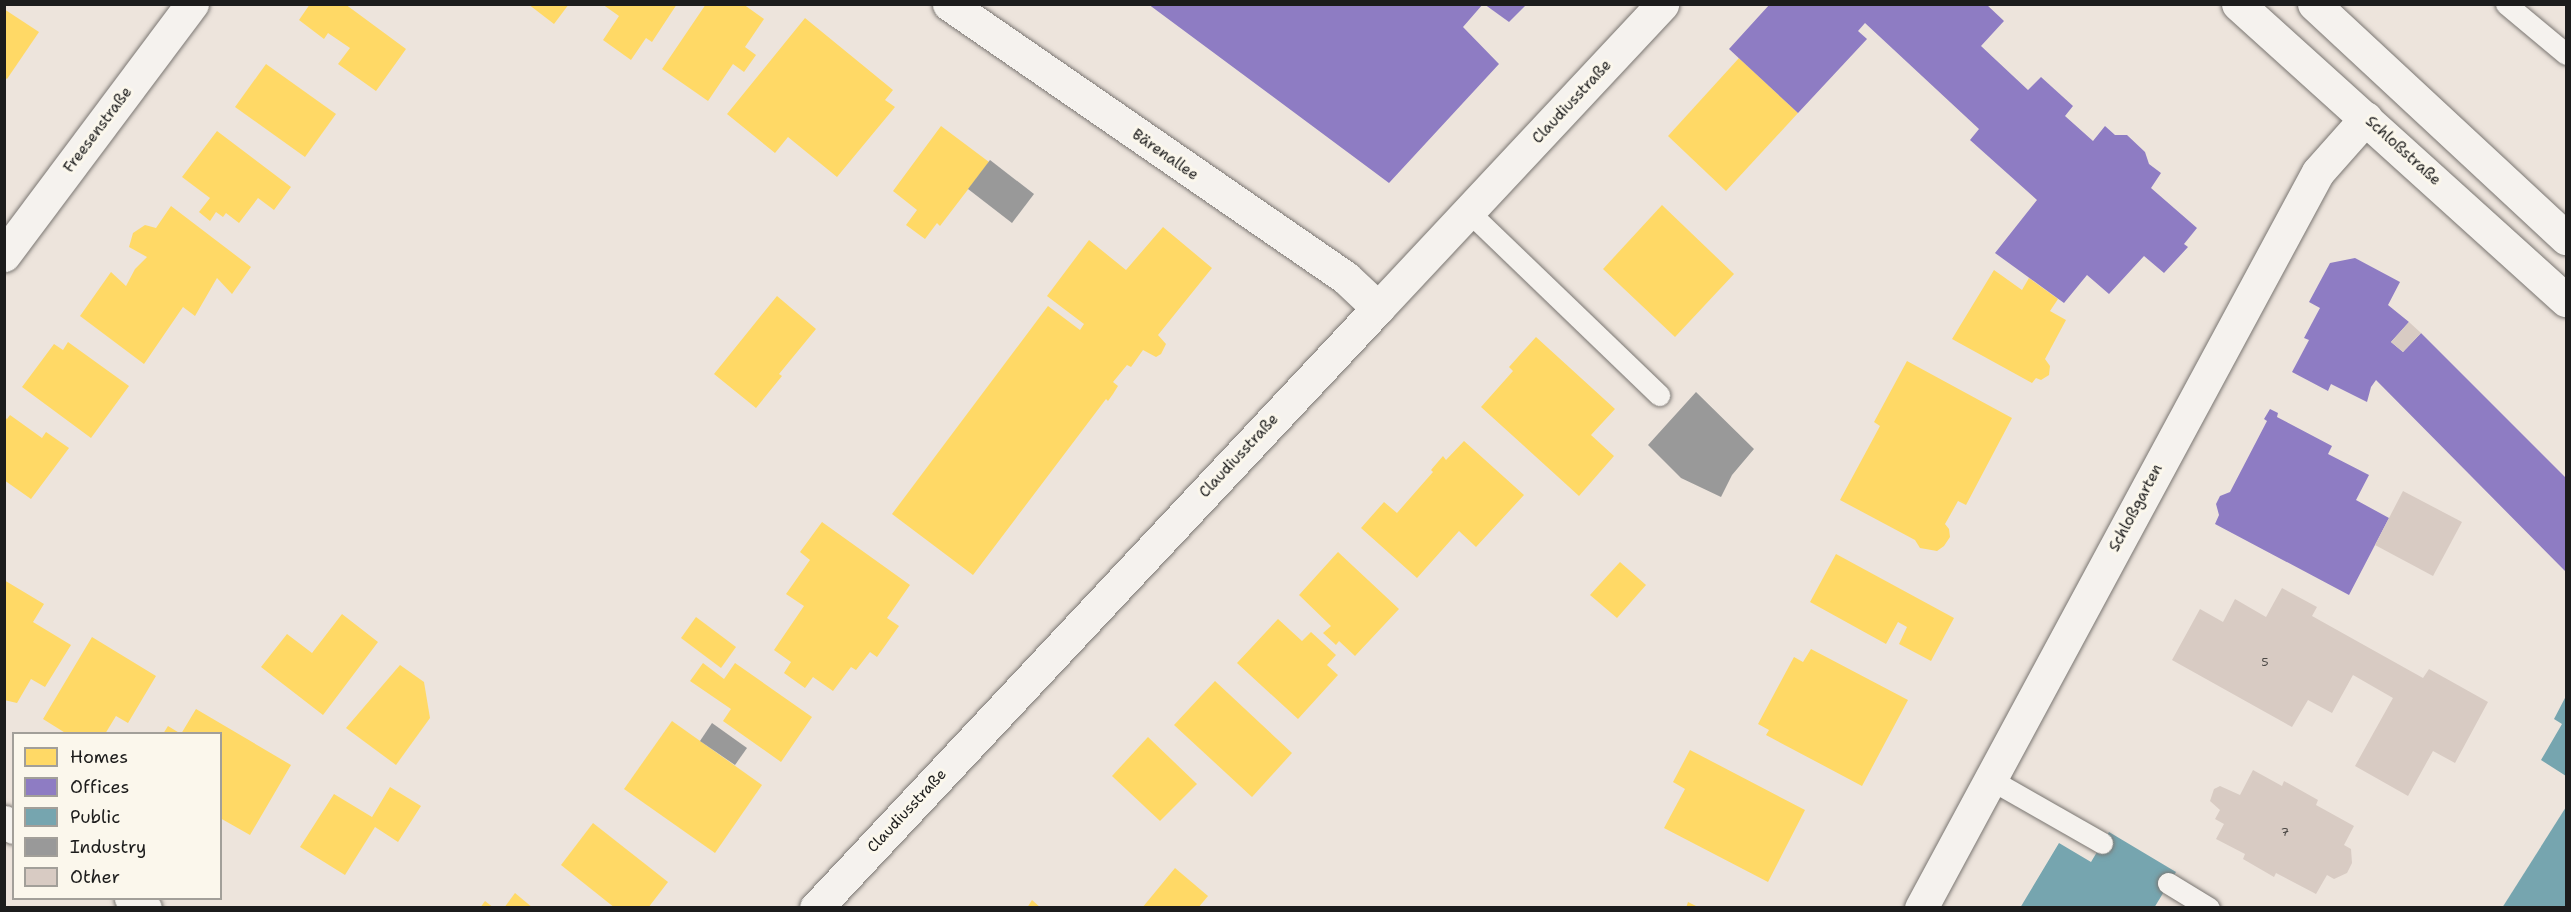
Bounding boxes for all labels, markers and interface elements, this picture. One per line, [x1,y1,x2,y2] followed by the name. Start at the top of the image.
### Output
[1529,56,1615,148] street label: Claudiusstraße
[60,84,136,176] street label: Freesenstraße
[2362,112,2444,190] street label: Schloßstraße
[1128,126,1202,184] street label: Bärenallee
[1196,410,1282,502] street label: Claudiusstraße
[2105,461,2167,555] street label: Schloßgarten
[2261,656,2269,670] house number: 5
[12,732,222,900] legend
[70,745,128,769] text: Homes
[864,765,950,857] street label: Claudiusstraße
[70,775,129,799] text: Offices
[70,805,120,829] text: Public
[2281,826,2289,840] house number: 7
[70,835,146,859] text: Industry
[70,865,120,889] text: Other

